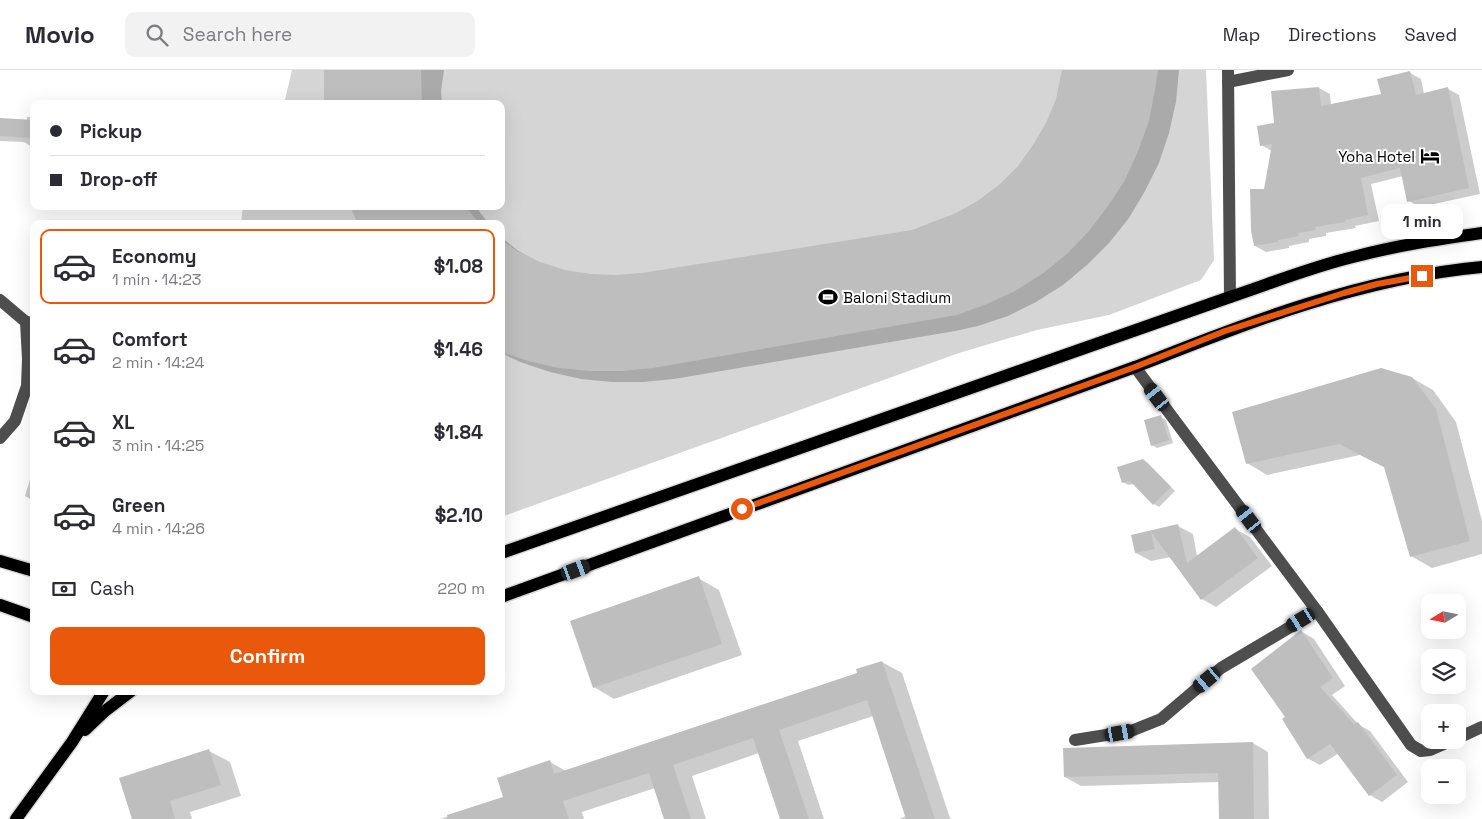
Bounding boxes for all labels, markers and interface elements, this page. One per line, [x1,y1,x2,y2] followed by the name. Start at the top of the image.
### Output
[125,12,475,57] search box
[25,19,95,50] text: Movio
[143,21,171,49] icon: search
[183,22,292,47] text: Search here
[1223,23,1260,46] text: Map
[1288,23,1377,46] text: Directions
[1405,23,1457,46] text: Saved
[80,119,142,144] text: Pickup
[1419,145,1441,167] hotel icon: Yoha Hotel
[1338,147,1415,166] place label: Yoha Hotel
[80,167,158,192] text: Drop-off
[1381,204,1463,238] callout: 1 min
[1402,211,1442,232] text: 1 min
[52,244,97,289] icon: car
[112,244,196,269] text: Economy
[434,254,483,279] text: $1.08
[1411,265,1433,287] route end
[112,269,202,290] text: 1 min · 14:23
[817,286,839,308] sports icon: Baloni Stadium
[843,288,951,307] place label: Baloni Stadium
[52,327,97,372] icon: car
[112,327,188,352] text: Comfort
[433,337,483,362] text: $1.46
[112,352,204,373] text: 2 min · 14:24
[1141,381,1172,413] car
[52,410,97,455] icon: car
[112,410,135,435] text: XL
[434,420,483,445] text: $1.84
[112,435,204,456] text: 3 min · 14:25
[52,493,97,538] icon: car
[112,493,165,518] text: Green
[731,498,753,520] route start
[435,503,483,528] text: $2.10
[1233,503,1264,535] car
[112,518,205,539] text: 4 min · 14:26
[559,558,592,582] car
[50,575,78,603] icon: cash
[90,576,135,601] text: Cash
[438,578,485,599] text: 220 m
[1421,594,1466,639] north arrow
[1421,594,1466,804] map controls
[1284,606,1317,634] car
[50,627,485,685] button: Confirm
[1421,649,1466,694] button: layers
[1190,665,1223,695] car
[1421,704,1466,749] button: +
[1103,723,1136,743] car
[1421,759,1466,804] button: −

